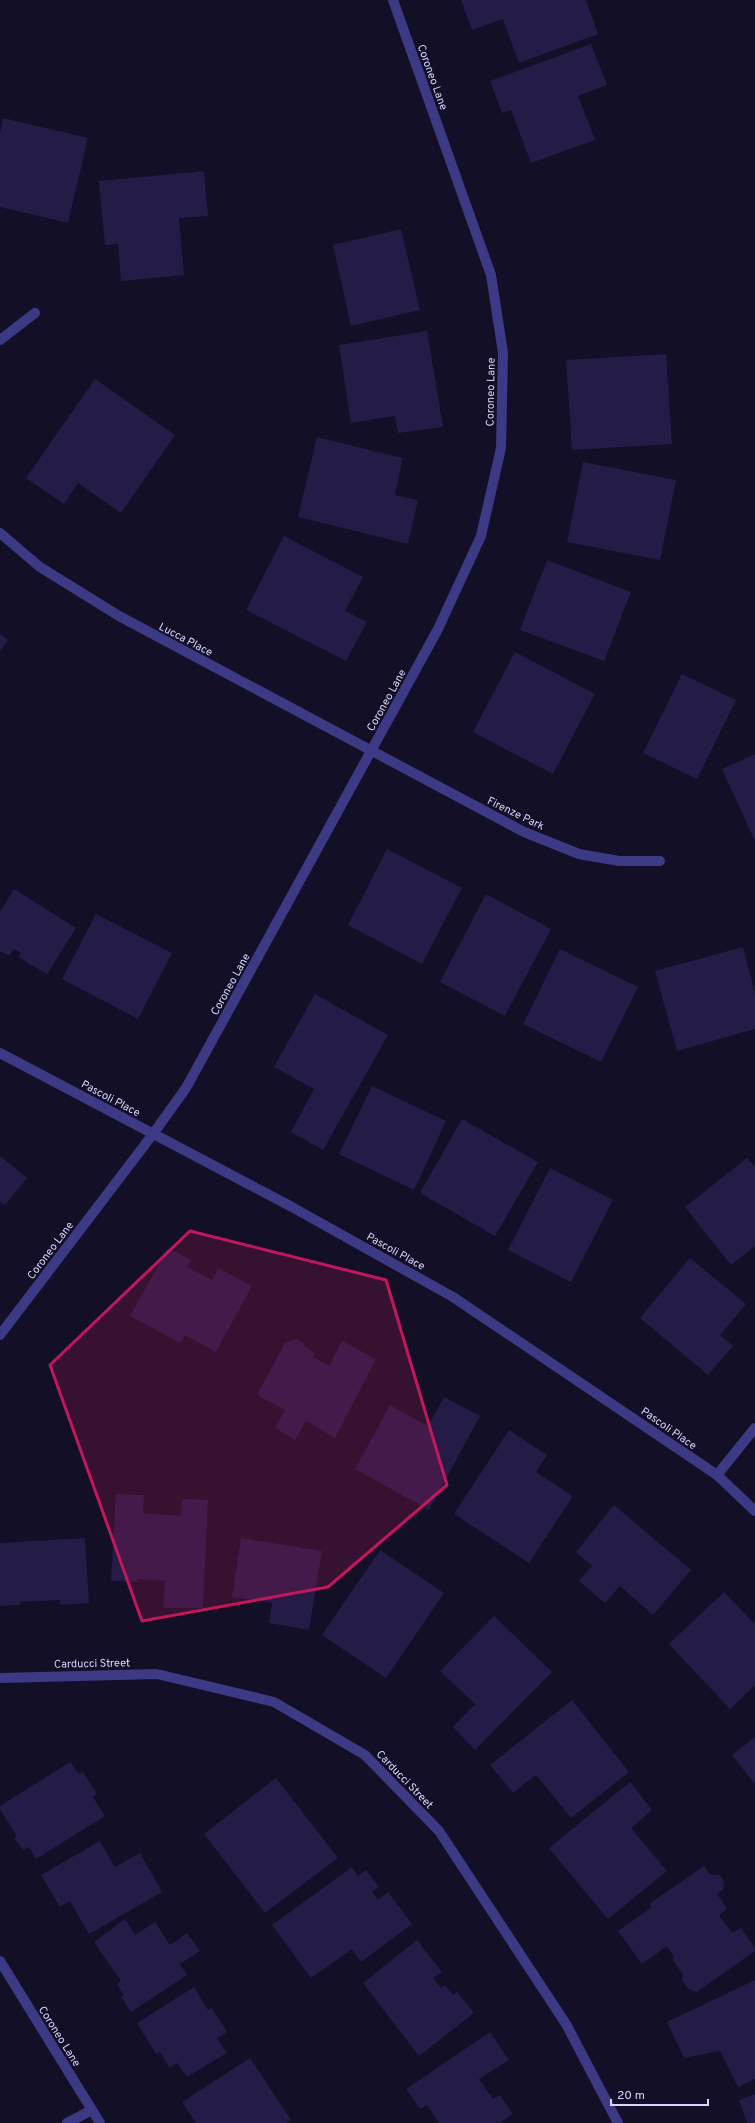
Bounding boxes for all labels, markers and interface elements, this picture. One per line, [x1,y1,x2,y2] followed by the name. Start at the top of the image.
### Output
[414,43,450,112] street label: Coroneo Lane
[483,357,499,427] street label: Coroneo Lane
[156,620,215,660] street label: Lucca Place
[364,667,410,734] street label: Coroneo Lane
[485,794,547,834] street label: Firenze Park
[208,951,254,1018] street label: Coroneo Lane
[79,1077,142,1120] street label: Pascoli Place
[24,1219,77,1282] street label: Coroneo Lane
[364,1230,427,1274] street label: Pascoli Place
[638,1404,699,1453] street label: Pascoli Place
[54,1656,130,1672] street label: Carducci Street
[373,1747,436,1812] street label: Carducci Street
[35,2004,83,2070] street label: Coroneo Lane
[611,2081,708,2107] scale bar
[617,2088,645,2104] text: 20 m

